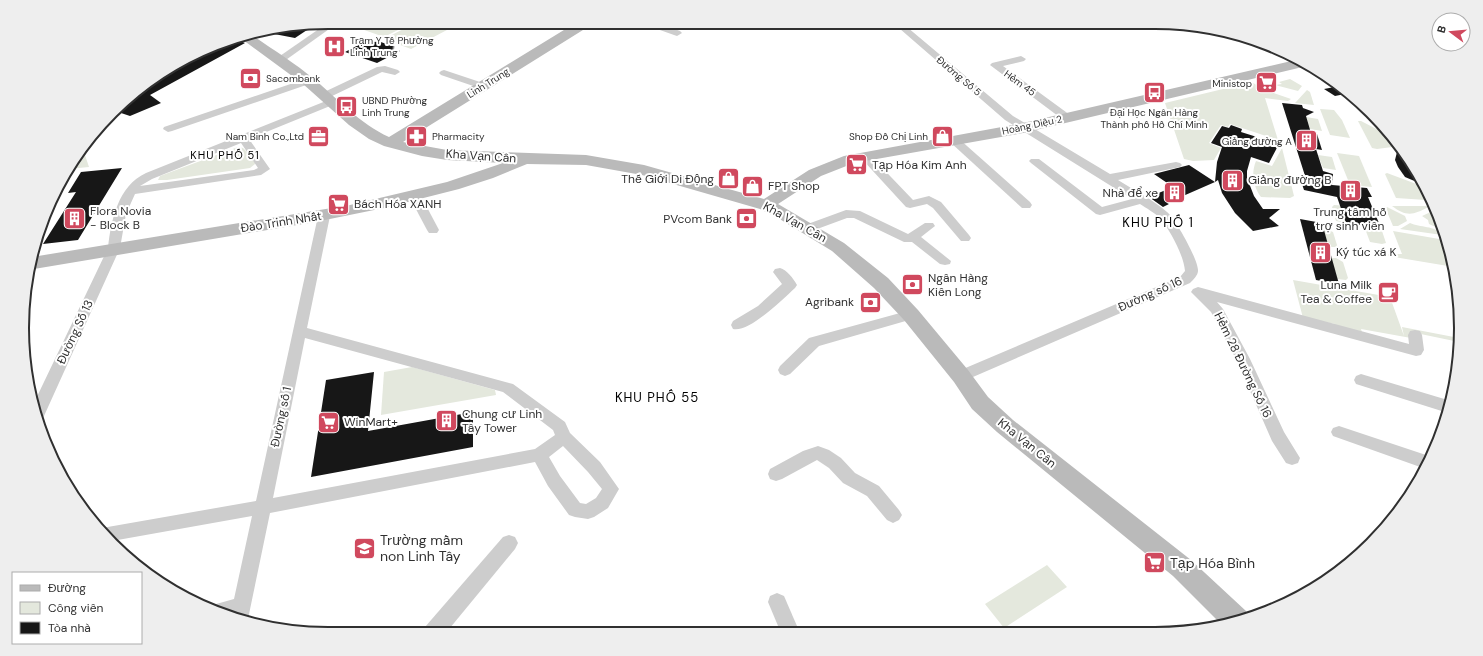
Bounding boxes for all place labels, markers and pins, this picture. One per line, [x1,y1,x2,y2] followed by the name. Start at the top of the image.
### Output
[321,33,347,59] hospital icon: Trạm Y Tế Phường Linh Trung
[350,34,434,59] place label: Trạm Y Tế Phường Linh Trung
[237,65,263,91] bank icon: Sacombank
[1254,70,1280,96] supermarket icon: Ministop
[266,72,320,85] place label: Sacombank
[1212,77,1252,90] place label: Ministop
[1141,79,1167,105] bus stop icon: Đại Học Ngân Hàng Thành phố Hồ Chí Minh
[333,93,359,119] bus stop icon: UBND Phường Linh Trung
[362,94,428,119] place label: UBND Phường Linh Trung
[1100,106,1208,131] place label: Đại Học Ngân Hàng Thành phố Hồ Chí Minh
[306,123,332,149] office icon: Nam Binh Co.,Ltd
[404,123,430,149] pharmacy icon: Pharmacity
[930,123,956,149] shop icon: Shop Đồ Chị Linh
[1294,128,1320,154] building icon: Giảng đường A
[226,130,304,143] place label: Nam Binh Co.,Ltd
[432,130,485,143] place label: Pharmacity
[849,130,928,143] place label: Shop Đồ Chị Linh
[1222,135,1292,148] place label: Giảng đường A
[843,152,869,178] supermarket icon: Tạp Hóa Kim Anh
[872,157,967,173] place label: Tạp Hóa Kim Anh
[716,166,742,192] shop icon: Thế Giới Di Động
[1220,167,1246,193] building icon: Giảng đường B
[621,171,714,187] place label: Thế Giới Di Động
[1248,172,1331,188] place label: Giảng đường B
[740,173,766,199] shop icon: FPT Shop
[768,178,820,194] place label: FPT Shop
[1337,178,1363,204] building icon: Trung tâm hỗ trợ sinh viên
[1161,180,1187,206] building icon: Nhà để xe
[1103,185,1158,201] place label: Nhà để xe
[325,191,351,217] supermarket icon: Bách Hóa XANH
[354,196,441,212] place label: Bách Hóa XANH
[90,203,151,233] place label: Flora Novia - Block B
[1313,204,1387,234] place label: Trung tâm hỗ trợ sinh viên
[62,205,88,231] building icon: Flora Novia - Block B
[734,206,760,232] bank icon: PVcom Bank
[663,211,732,227] place label: PVcom Bank
[1307,239,1333,265] building icon: Ký túc xá K
[1336,244,1397,260] place label: Ký túc xá K
[928,270,988,300] place label: Ngân Hàng Kiên Long
[900,272,926,298] bank icon: Ngân Hàng Kiên Long
[1301,277,1372,307] place label: Luna Milk Tea & Coffee
[1375,279,1401,305] cafe icon: Luna Milk Tea & Coffee
[857,289,883,315] bank icon: Agribank
[805,294,854,310] place label: Agribank
[462,406,542,436] place label: Chung cư Linh Tây Tower
[433,408,459,434] building icon: Chung cư Linh Tây Tower
[316,409,342,435] supermarket icon: WinMart+
[344,414,398,430] place label: WinMart+
[380,531,463,565] place label: Trường mầm non Linh Tây
[351,535,377,561] school or university icon: Trường mầm non Linh Tây
[1141,550,1167,576] supermarket icon: Tạp Hóa Bình
[1170,554,1255,572] place label: Tạp Hóa Bình

